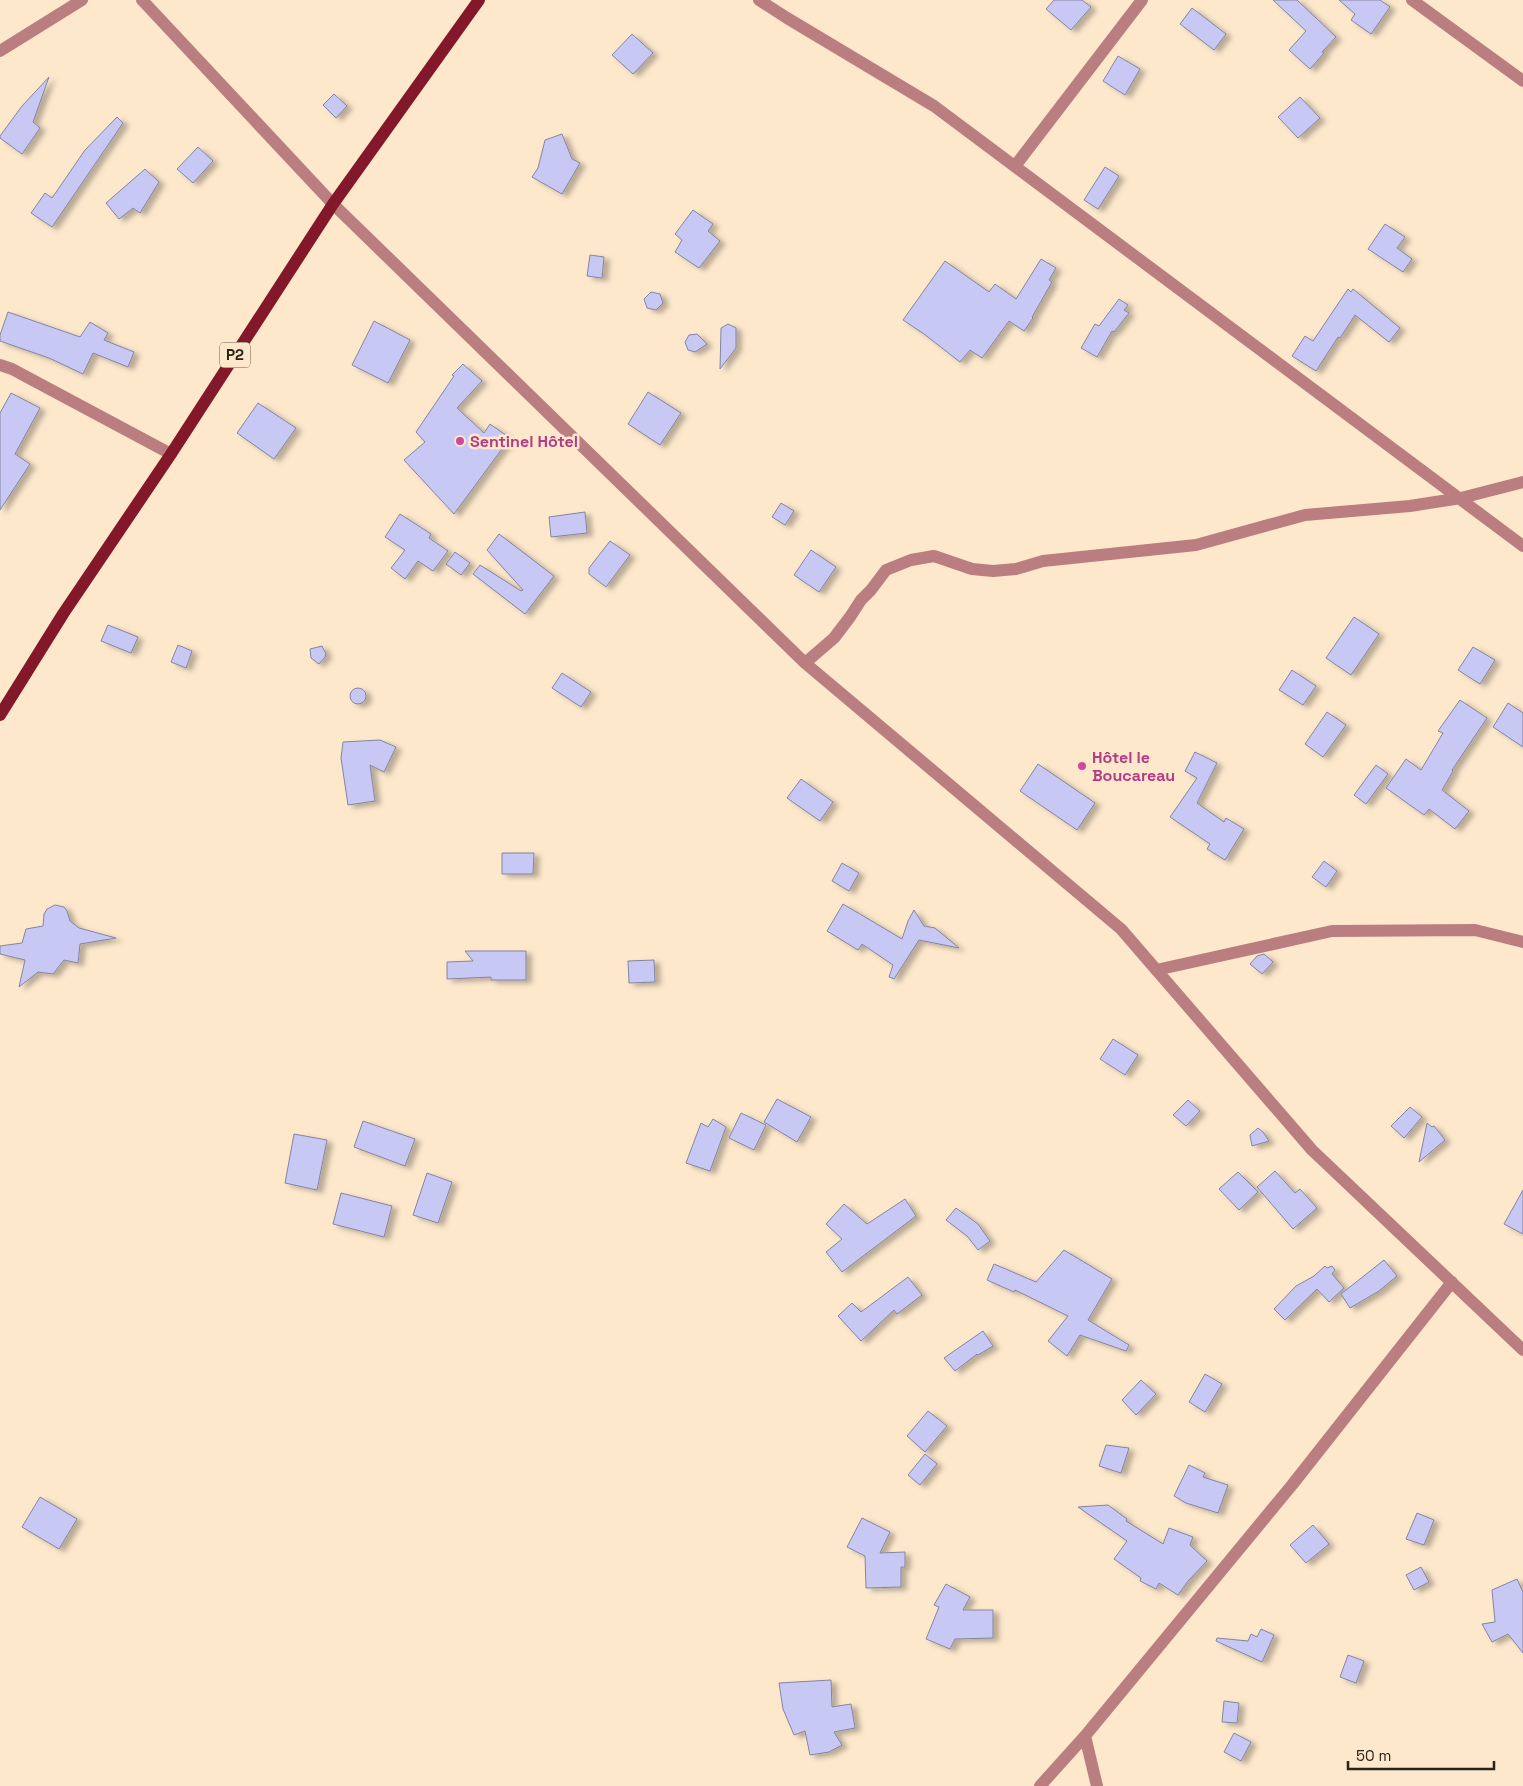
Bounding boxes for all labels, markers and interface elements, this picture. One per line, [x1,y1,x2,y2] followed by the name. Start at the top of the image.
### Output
[220,342,250,368] road number: P2
[470,431,578,452] place label: Sentinel Hôtel
[454,435,466,447] marker: Sentinel Hôtel
[1092,747,1175,786] place label: Hôtel le Boucareau
[1076,760,1088,772] marker: Hôtel le Boucareau
[1348,1738,1494,1770] scale bar
[1356,1746,1391,1765] text: 50 m

